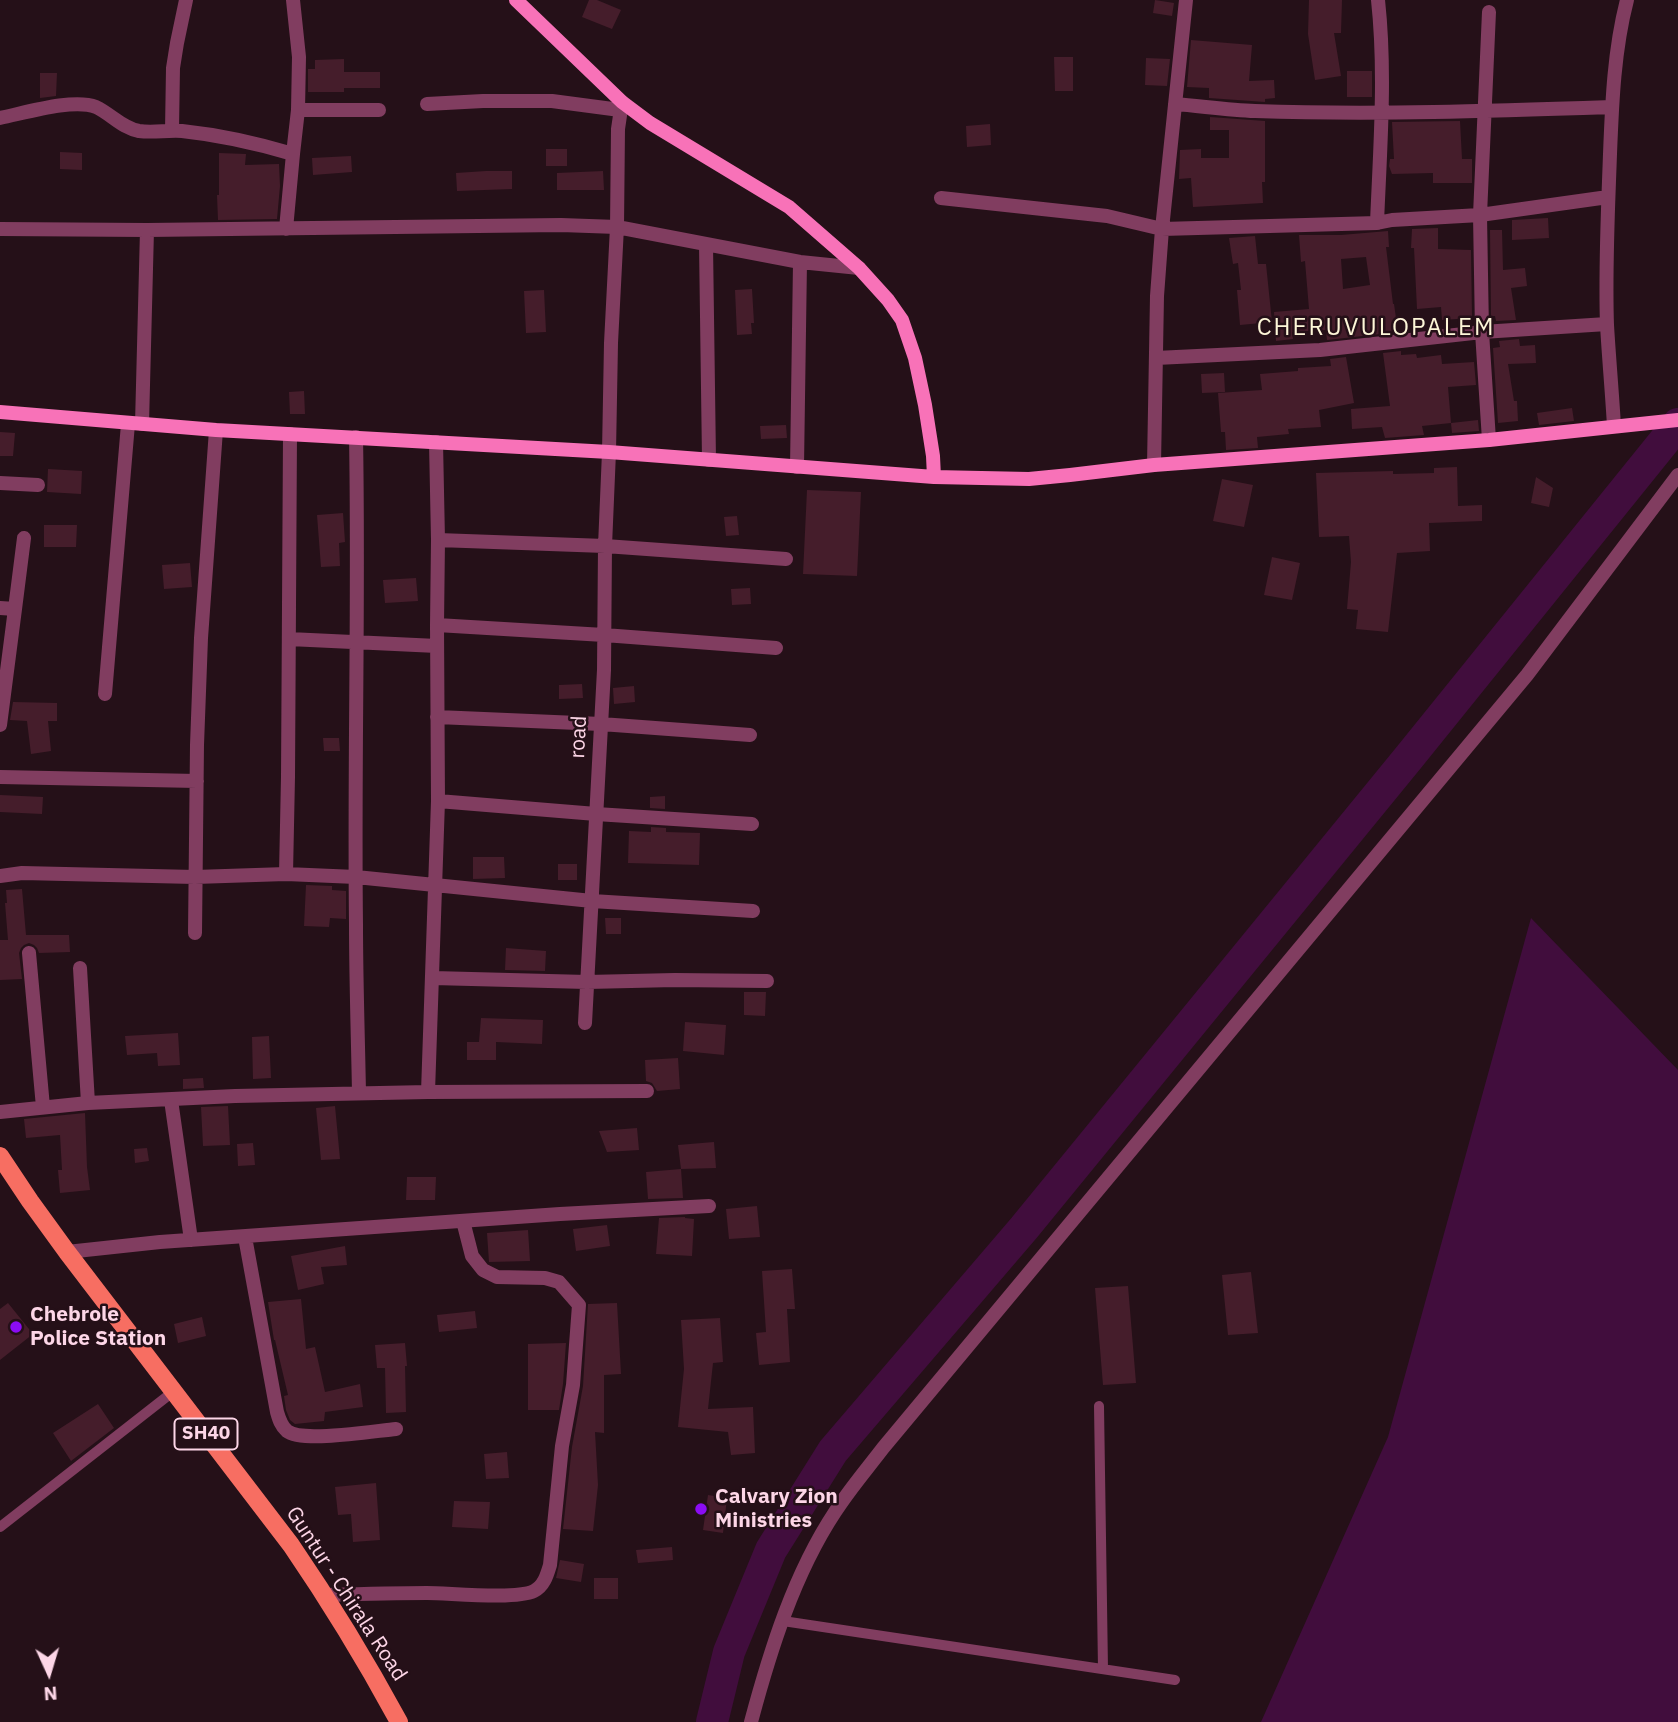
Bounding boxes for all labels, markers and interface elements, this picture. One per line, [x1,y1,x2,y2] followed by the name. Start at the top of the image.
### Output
[1258,314,1494,342] district label: CHERUVULOPALEM
[565,715,593,759] street label: road
[30,1302,166,1352] place label: Chebrole Police Station
[8,1319,24,1335] marker: Chebrole Police Station
[174,1418,238,1450] road number: SH40
[715,1484,838,1534] place label: Calvary Zion Ministries
[693,1501,709,1517] marker: Calvary Zion Ministries
[280,1502,412,1686] street label: Guntur - Chirala Road
[14,1638,84,1708] north arrow
[43,1681,58,1706] text: N

